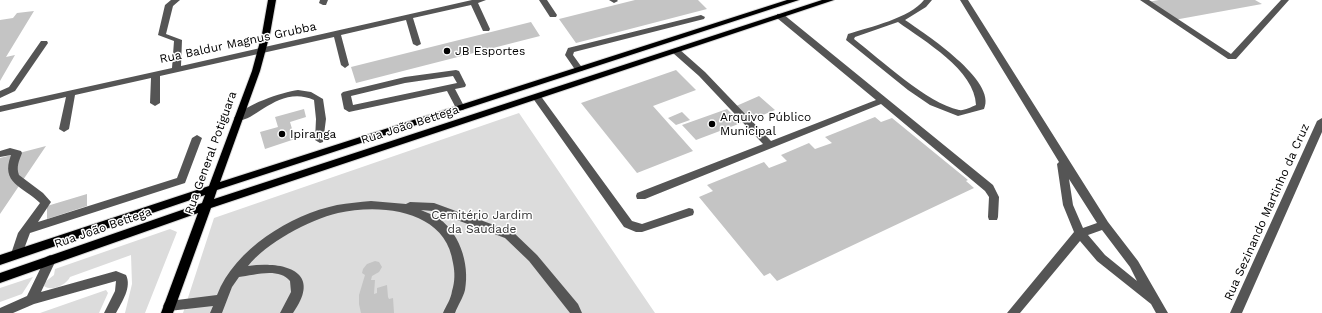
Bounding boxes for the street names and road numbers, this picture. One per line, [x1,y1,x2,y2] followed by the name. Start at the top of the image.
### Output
[158,19,318,67] street label: Rua Baldur Magnus Grubba
[182,89,240,217] street label: Rua General Potiguara
[359,102,461,148] street label: Rua João Bettega
[1221,121,1313,303] street label: Rua Sezinando Martinho da Cruz
[52,205,154,251] street label: Rua João Bettega

